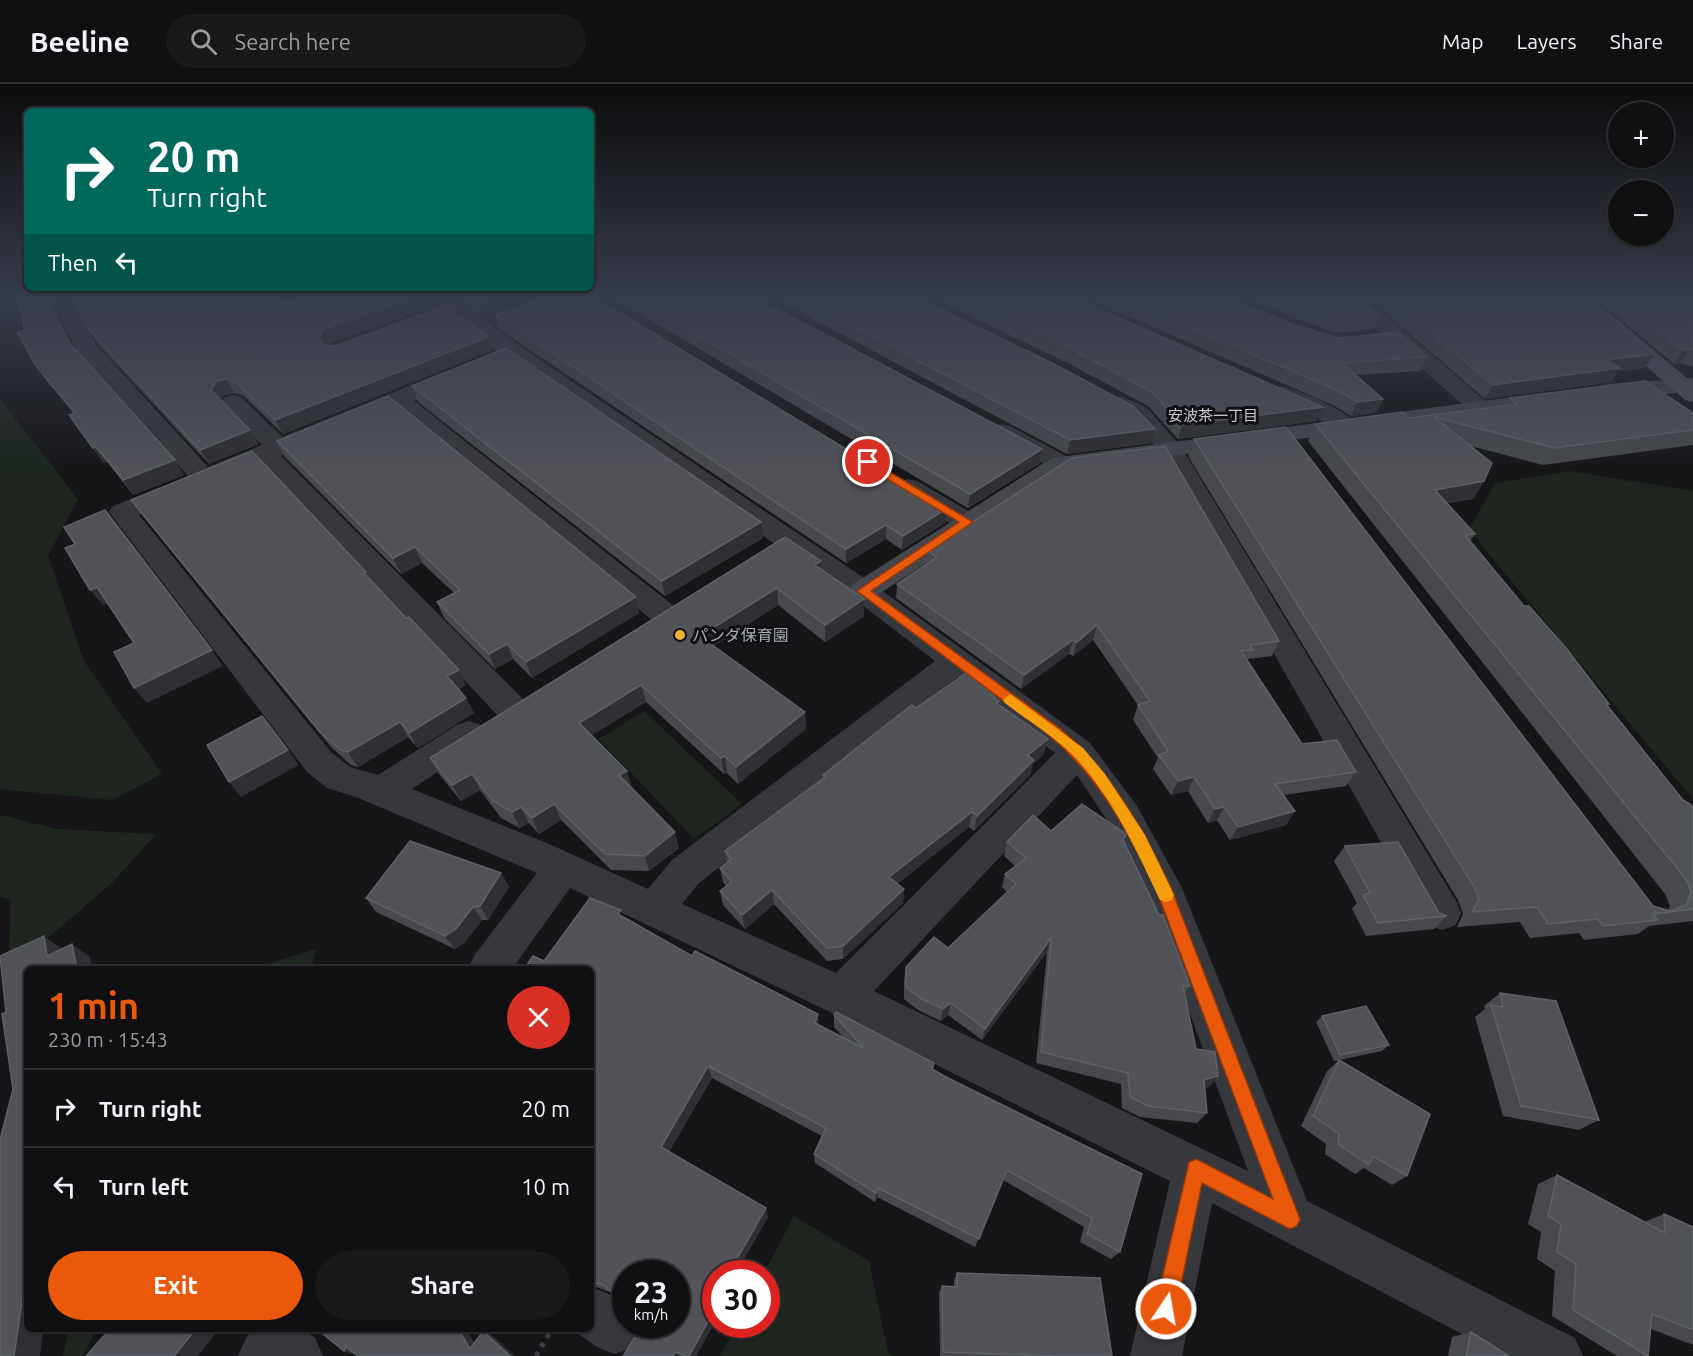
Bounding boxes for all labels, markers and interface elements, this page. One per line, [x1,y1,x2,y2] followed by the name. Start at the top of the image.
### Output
[166,14,586,68] search box
[187,25,220,58] icon: search
[30,26,130,57] text: Beeline
[235,29,351,54] text: Search here
[1442,29,1483,53] text: Map
[1516,29,1577,53] text: Layers
[1610,29,1663,53] text: Share
[1608,102,1674,246] map controls
[1608,102,1674,168] button: +
[48,132,126,210] icon: right
[147,133,241,180] text: 20 m
[1608,180,1674,246] button: −
[147,182,267,212] text: Turn right
[110,246,143,279] icon: left
[48,250,98,275] text: Then
[1168,407,1258,424] district label: 安波茶一丁目
[842,436,893,487] pin
[851,445,884,478] icon: arrive
[692,626,789,644] place label: パンダ保育園
[673,628,687,642] marker: パンダ保育園
[48,985,139,1026] text: 1 min
[507,986,570,1049] button: close
[48,1028,168,1051] text: 230 m · 15:43
[48,1092,81,1125] icon: right
[99,1096,201,1121] text: Turn right
[521,1096,570,1121] text: 20 m
[48,1170,81,1203] icon: left
[99,1174,189,1199] text: Turn left
[521,1174,570,1199] text: 10 m
[48,1251,303,1320] button: Exit
[315,1251,570,1320] button: Share
[702,1260,780,1338] speed limit sign: 30
[634,1275,668,1309] text: 23
[1134,1277,1198,1341] position arrow
[634,1306,668,1323] text: km/h

